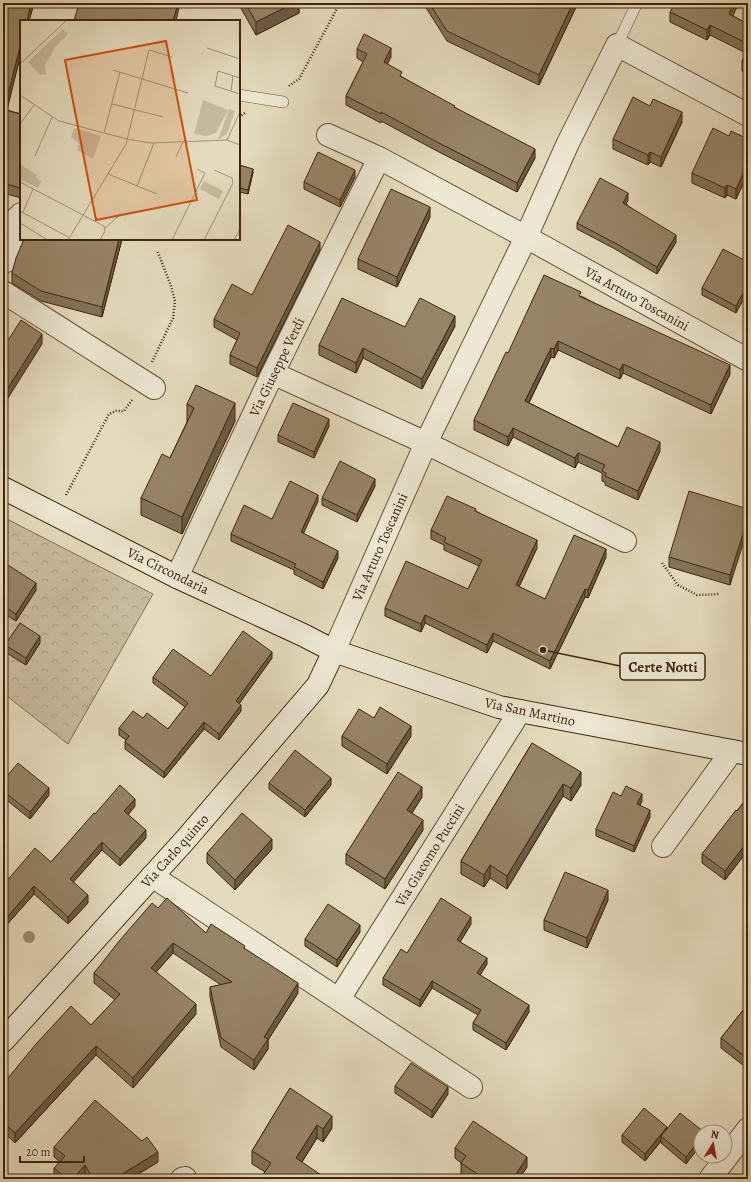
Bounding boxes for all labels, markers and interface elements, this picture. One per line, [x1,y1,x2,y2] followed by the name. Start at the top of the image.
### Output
[20,20,240,240] inset map
[581,262,693,336] street label: Via Arturo Toscanini
[244,314,309,421] street label: Via Giuseppe Verdi
[347,490,412,605] street label: Via Arturo Toscanini
[123,542,213,599] street label: Via Circondaria
[620,653,705,680] callout: Certe Notti
[628,657,698,677] text: Certe Notti
[482,693,577,731] street label: Via San Martino
[390,800,469,911] street label: Via Giacomo Puccini
[136,810,213,893] street label: Via Carlo quinto
[693,1124,733,1164] north arrow
[709,1127,720,1143] text: N
[20,1138,84,1164] scale bar
[26,1144,50,1160] text: 20 m

